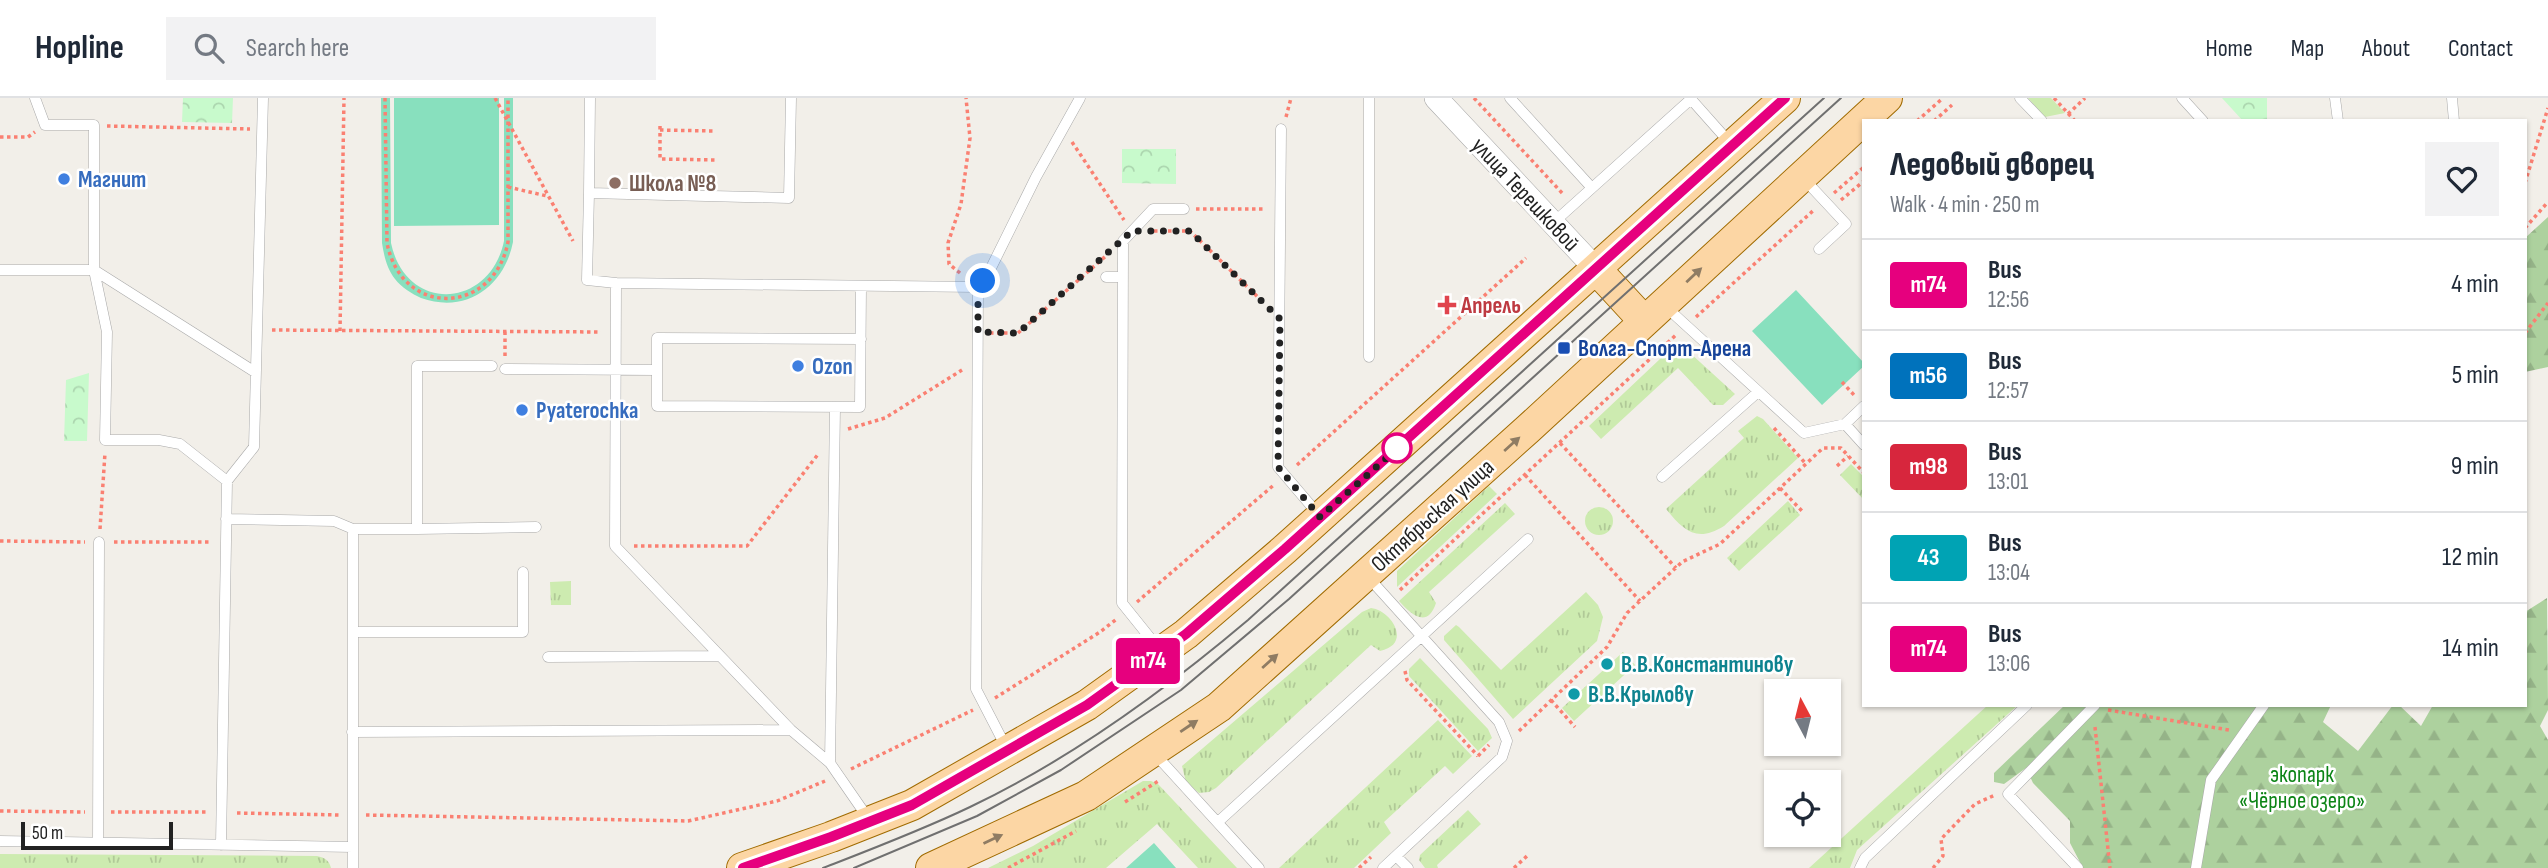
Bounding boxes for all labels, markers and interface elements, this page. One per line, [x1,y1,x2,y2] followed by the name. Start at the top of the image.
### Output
[166,17,656,80] search box
[35,28,124,68] text: Hopline
[190,29,228,67] icon: search
[246,33,349,64] text: Search here
[2205,34,2253,63] text: Home
[2291,34,2324,63] text: Map
[2362,34,2410,63] text: About
[2448,34,2513,63] text: Contact
[1465,132,1585,257] street label: улица Терешковой
[2425,142,2499,216] button: heart
[1890,145,2094,185] text: Ледовый дворец
[78,166,146,194] place label: Магнит
[629,170,716,198] place label: Школа №8
[56,171,72,187] marker: Магнит
[607,175,623,191] marker: Школа №8
[1890,191,2040,219] text: Walk · 4 min · 250 m
[1988,255,2022,286] text: Bus
[965,263,1000,298] your location
[1685,267,1702,283] one-way arrow
[2451,269,2499,300] text: 4 min
[1910,270,1947,299] text: т74
[1988,286,2029,314] text: 12:56
[1460,292,1521,320] place label: Апрель
[1439,297,1455,313] marker: Апрель
[1578,335,1751,363] place label: Волга-Спорт-Арена
[1556,340,1572,356] marker: Волга-Спорт-Арена
[1988,346,2022,377] text: Bus
[812,353,853,381] place label: Ozon
[790,358,806,374] marker: Ozon
[2452,360,2499,391] text: 5 min
[1910,361,1947,390] text: т56
[1988,377,2028,405] text: 12:57
[536,397,639,425] place label: Pyaterochka
[514,402,530,418] marker: Pyaterochka
[1382,433,1412,463] unlabelled marker
[1503,436,1520,452] one-way arrow
[1988,437,2022,468] text: Bus
[2451,451,2499,482] text: 9 min
[1909,452,1948,481] text: т98
[1365,453,1500,578] street label: Октябрьская улица
[1988,468,2028,496] text: 13:01
[1988,528,2022,559] text: Bus
[2442,542,2499,573] text: 12 min
[1918,543,1939,572] text: 43
[1988,559,2030,587] text: 13:04
[1988,619,2022,650] text: Bus
[2442,633,2499,664] text: 14 min
[1910,634,1947,663] text: т74
[1108,638,1188,684] line badge: т74
[1130,646,1166,675] text: т74
[1988,650,2030,678] text: 13:06
[1621,651,1794,679] place label: В.В.Константинову
[1261,653,1279,669] one-way arrow
[1599,656,1615,672] marker: В.В.Константинову
[1764,679,1841,756] north arrow
[1764,679,1841,847] map controls
[1588,681,1694,709] place label: В.В.Крылову
[1566,686,1582,702] marker: В.В.Крылову
[1180,720,1199,733] one-way arrow
[2239,761,2365,815] park label: экопарк «Чёрное озеро»
[1764,770,1841,847] button: locate
[21,819,173,851] scale bar
[32,822,63,845] text: 50 m
[983,833,1003,845] one-way arrow

